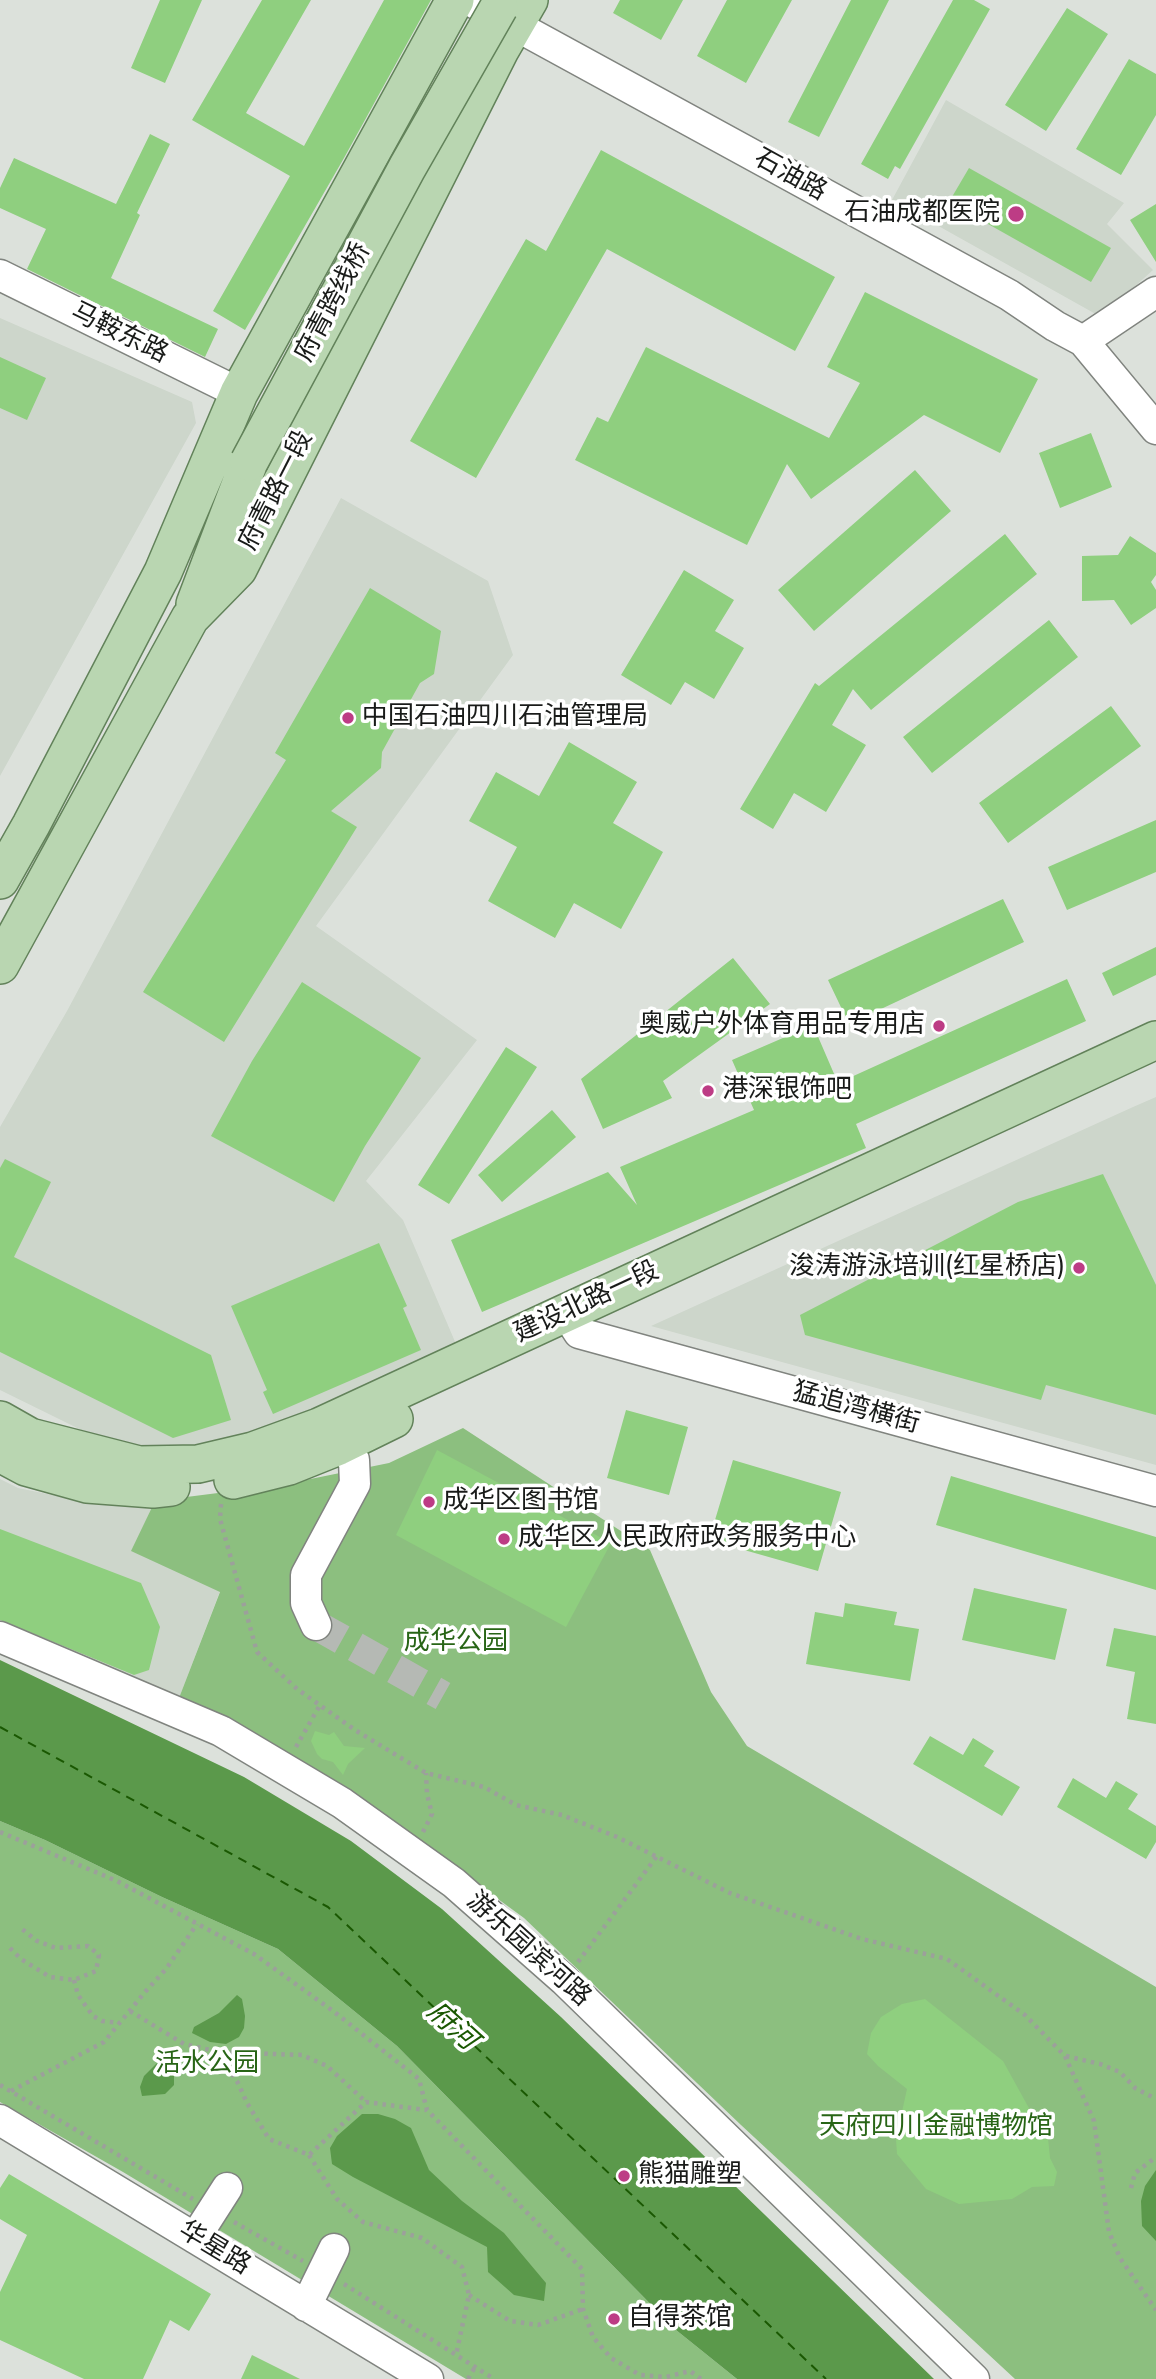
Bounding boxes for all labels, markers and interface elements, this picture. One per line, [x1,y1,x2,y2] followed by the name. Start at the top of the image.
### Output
[748,143,832,209] street label: 石油路
[844,198,1000,230] place label: 石油成都医院
[1006,204,1026,224] marker: 石油成都医院
[290,238,378,368] street label: 府青跨线桥
[65,297,173,371] street label: 马鞍东路
[234,426,320,556] street label: 府青路一段
[362,702,648,734] place label: 中国石油四川石油管理局
[340,710,356,726] marker: 中国石油四川石油管理局
[639,1010,925,1042] place label: 奥威户外体育用品专用店
[931,1018,947,1034] marker: 奥威户外体育用品专用店
[722,1075,852,1107] place label: 港深银饰吧
[700,1083,716,1099] marker: 港深银饰吧
[789,1252,1065,1284] place label: 浚涛游泳培训(红星桥店)
[510,1256,664,1350] street label: 建设北路一段
[1071,1260,1087,1276] marker: 浚涛游泳培训(红星桥店)
[789,1377,923,1441] street label: 猛追湾横街
[443,1486,599,1518] place label: 成华区图书馆
[421,1494,437,1510] marker: 成华区图书馆
[518,1523,856,1555] place label: 成华区人民政府政务服务中心
[496,1531,512,1547] marker: 成华区人民政府政务服务中心
[404,1627,508,1659] park label: 成华公园
[460,1886,596,2014] street label: 游乐园滨河路
[419,1996,483,2058] water label: 府河
[155,2049,259,2081] park label: 活水公园
[819,2112,1053,2144] park label: 天府四川金融博物馆
[638,2160,742,2192] place label: 熊猫雕塑
[616,2168,632,2184] marker: 熊猫雕塑
[173,2216,255,2282] street label: 华星路
[628,2303,732,2335] place label: 自得茶馆
[606,2311,622,2327] marker: 自得茶馆

